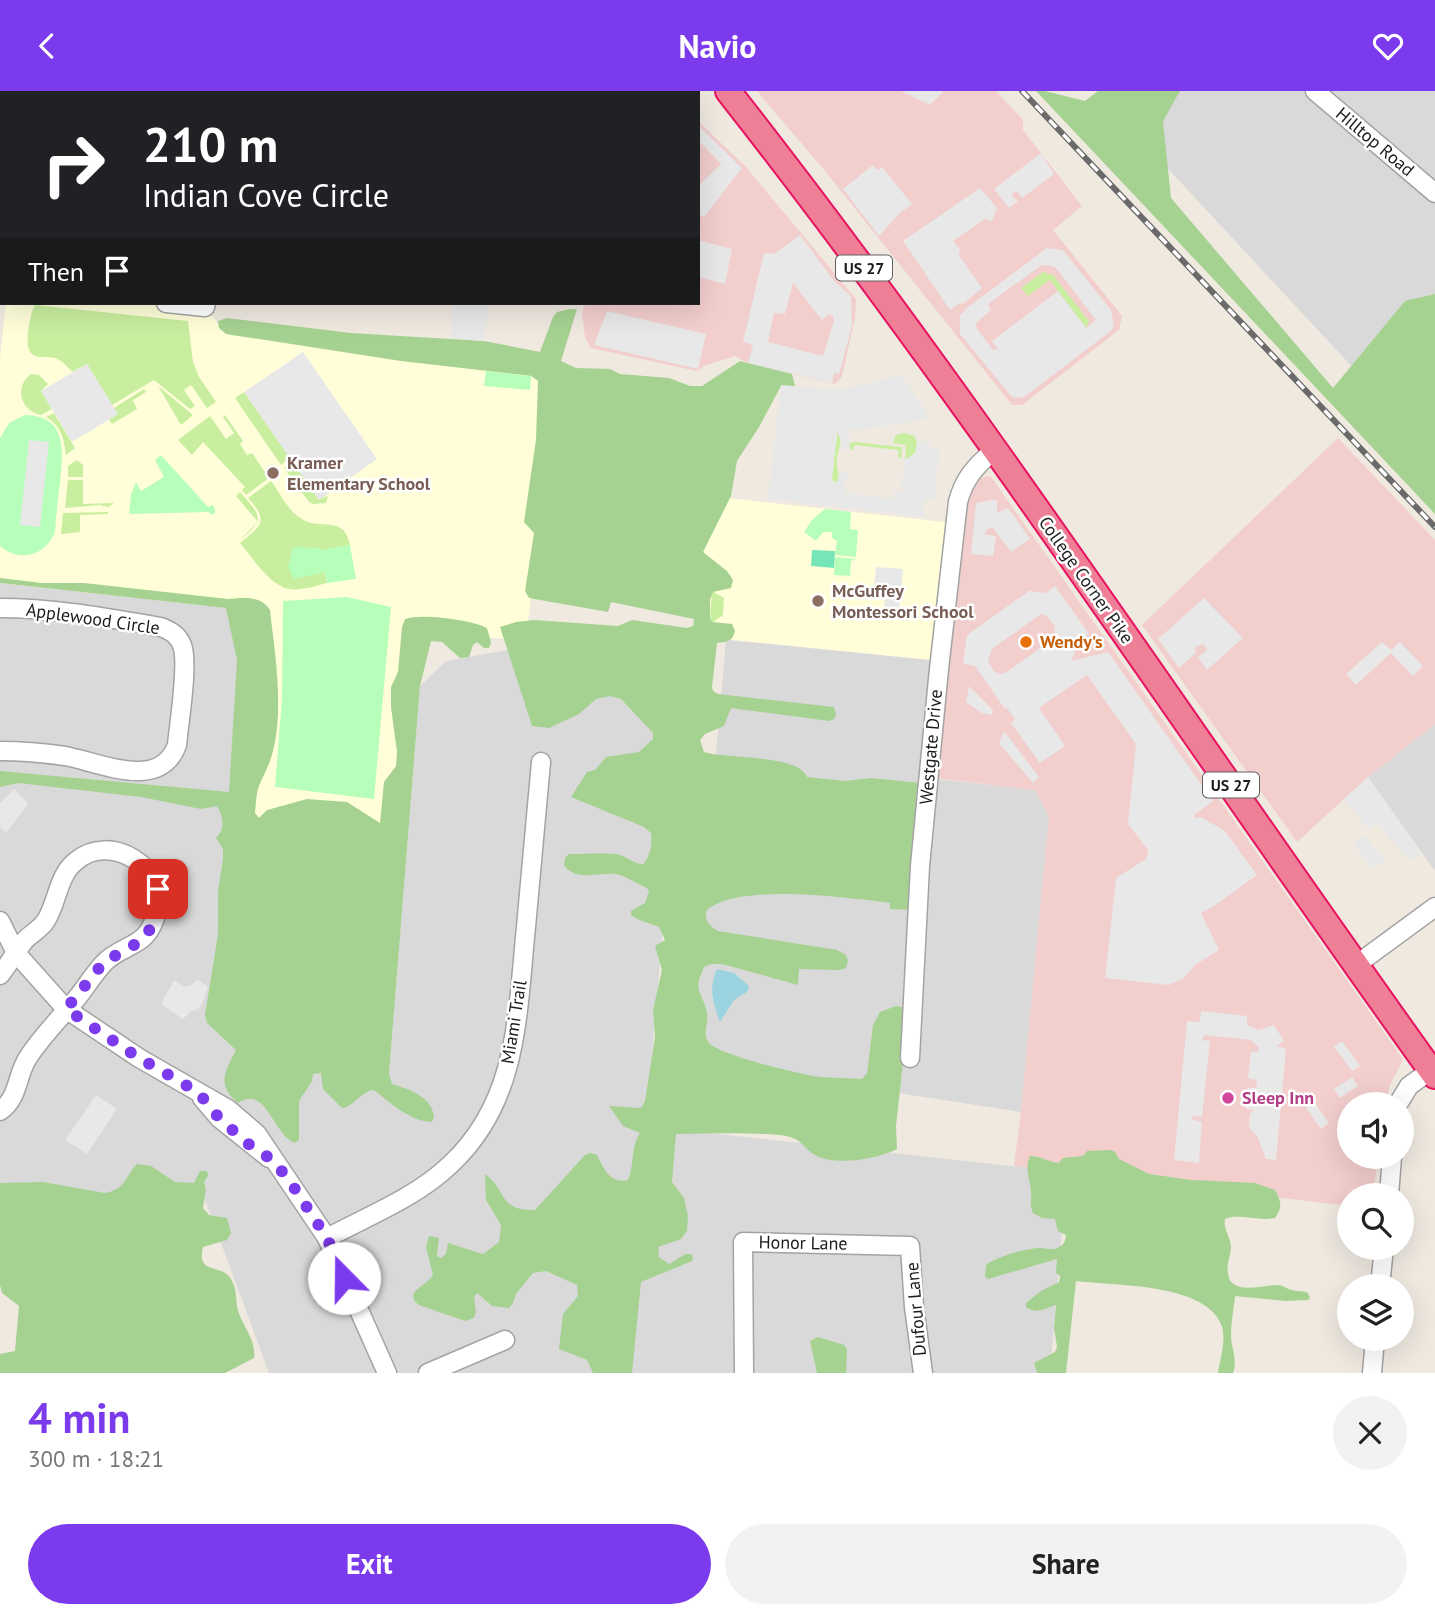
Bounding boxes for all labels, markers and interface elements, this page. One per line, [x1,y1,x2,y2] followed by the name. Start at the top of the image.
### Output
[679,25,756,67] text: Navio
[28,27,66,65] icon: back
[1369,27,1407,65] icon: heart
[1331,102,1419,181] street label: Hilltop Road
[143,112,278,176] text: 210 m
[28,119,119,210] icon: right
[143,174,389,216] text: Indian Cove Circle
[98,252,136,290] icon: arrive
[28,255,84,288] text: Then
[836,255,892,281] road number: US 27
[287,451,431,495] place label: Kramer Elementary School
[265,465,281,481] marker: Kramer Elementary School
[1034,512,1139,648] street label: College Corner Pike
[832,579,974,623] place label: McGuffey Montessori School
[810,593,826,609] marker: McGuffey Montessori School
[25,598,161,639] street label: Applewood Circle
[1040,630,1103,653] place label: Wendy's
[1018,634,1034,650] marker: Wendy's
[914,688,947,806] street label: Westgate Drive
[1203,772,1259,797] road number: US 27
[128,859,188,919] pin
[139,870,177,908] icon: arrive
[496,977,532,1066] street label: Miami Trail
[1242,1086,1314,1109] place label: Sleep Inn
[1220,1090,1236,1106] marker: Sleep Inn
[1337,1092,1414,1351] map controls
[1337,1092,1414,1169] button: sound
[1337,1183,1414,1260] button: search
[758,1230,848,1255] street label: Honor Lane
[307,1241,381,1315] position arrow
[900,1261,931,1357] street label: Dufour Lane
[1337,1274,1414,1351] button: layers
[28,1390,130,1445] text: 4 min
[1333,1396,1407,1470] button: close
[28,1444,164,1473] text: 300 m · 18:21
[28,1524,711,1604] button: Exit
[725,1524,1407,1604] button: Share

